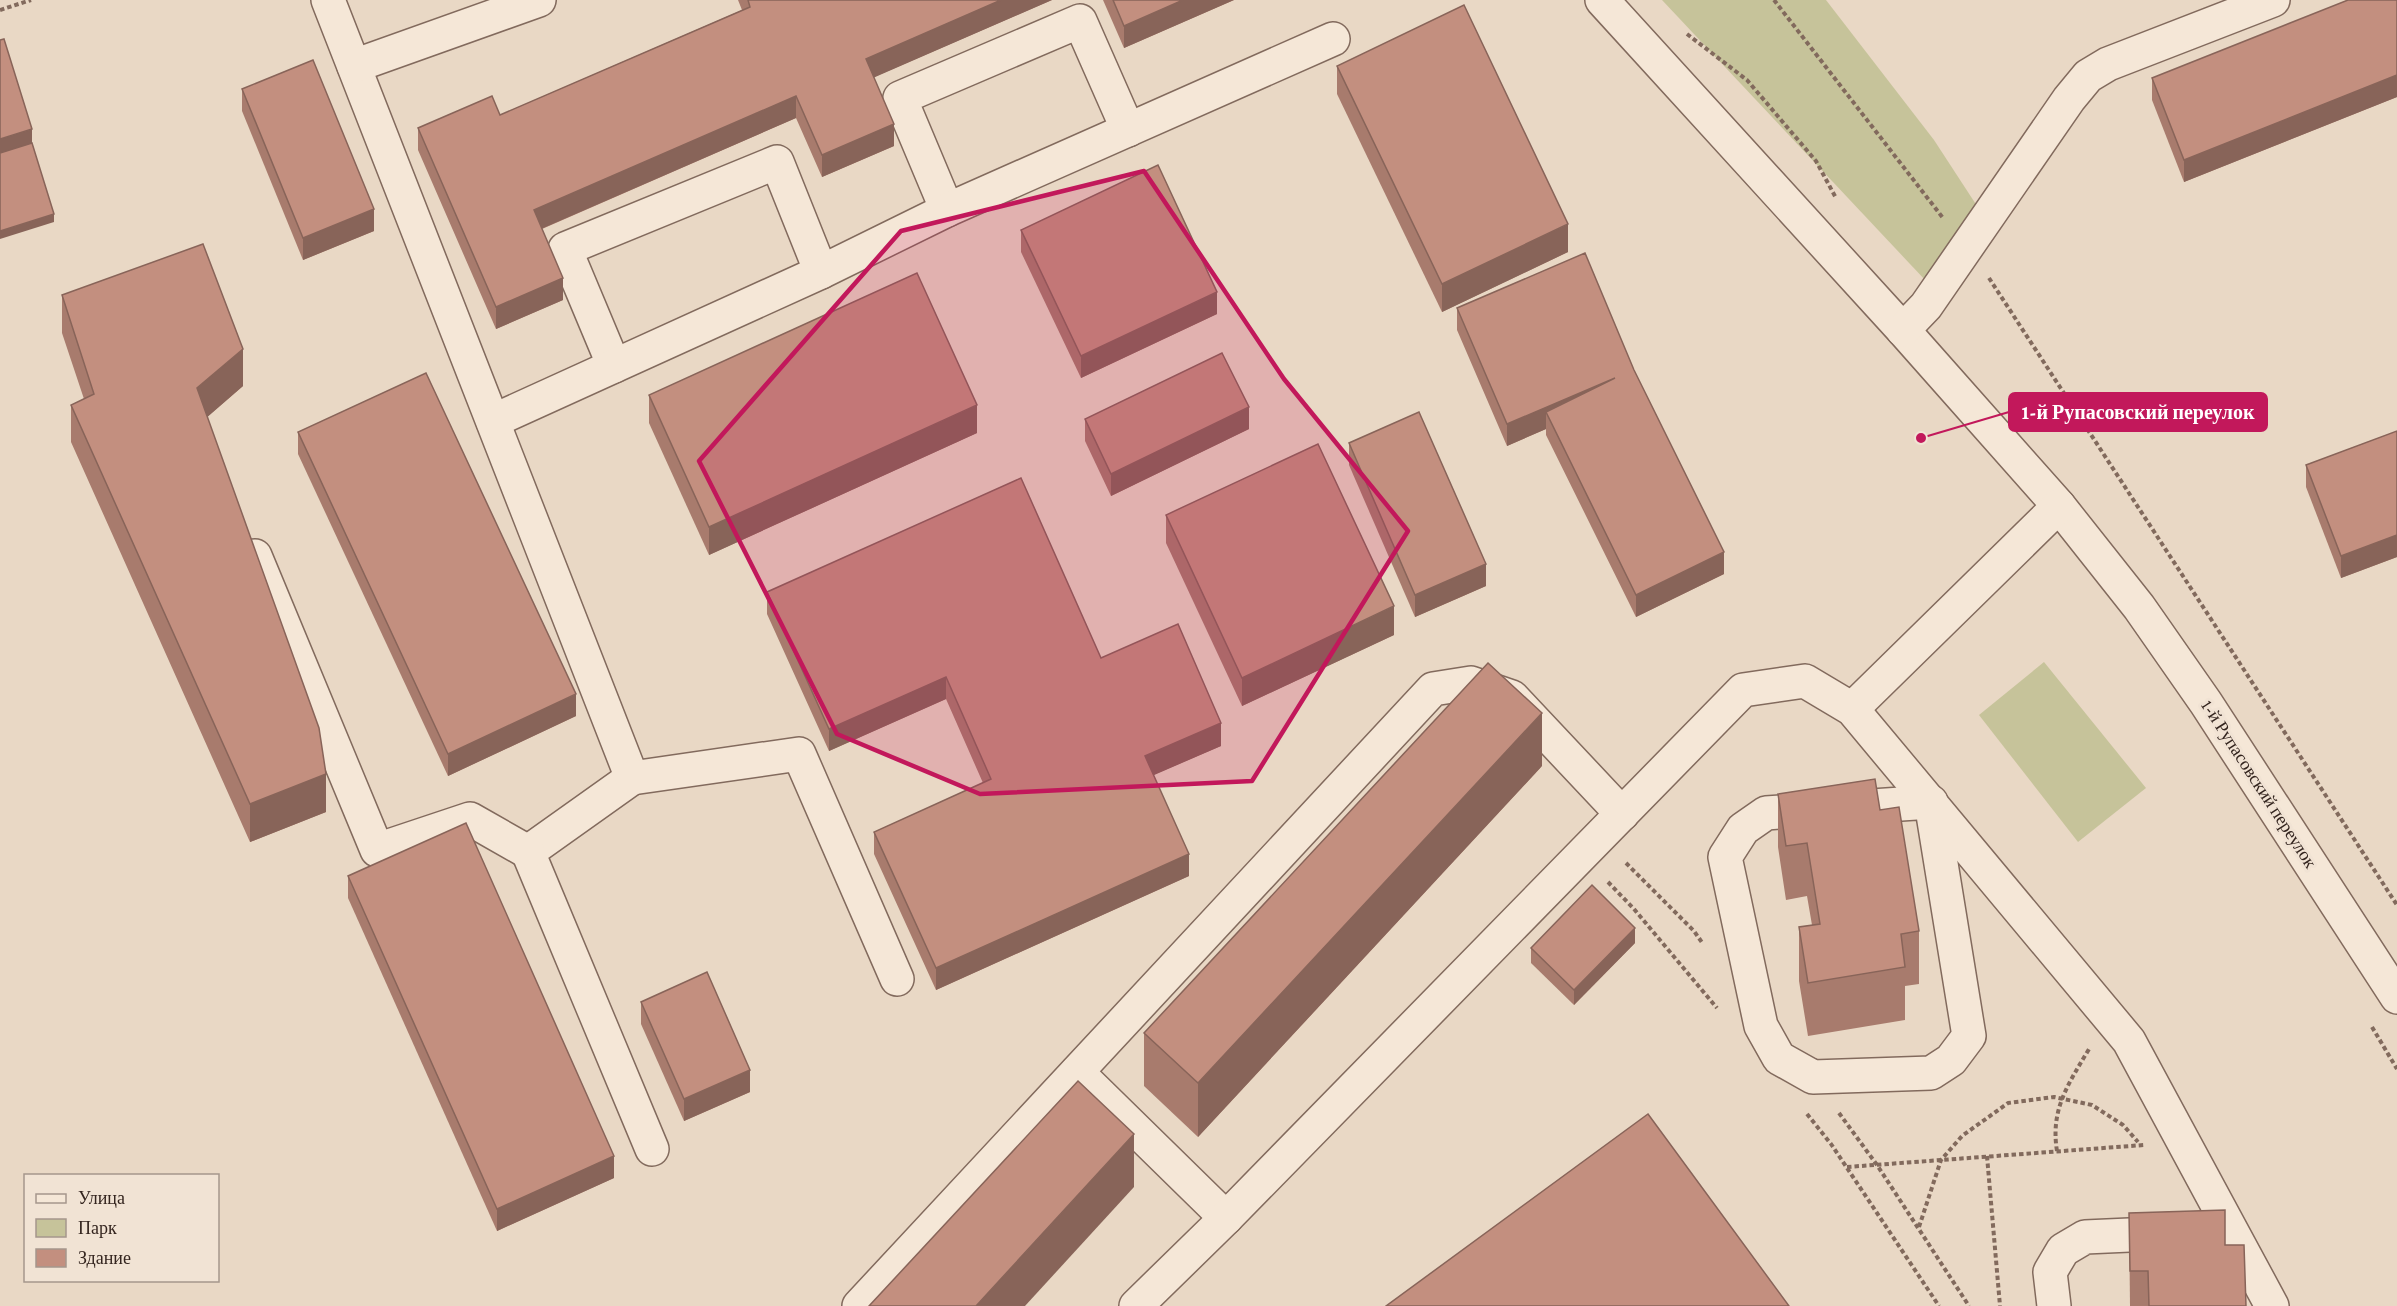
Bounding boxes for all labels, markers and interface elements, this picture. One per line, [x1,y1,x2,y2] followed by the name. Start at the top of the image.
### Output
[2009,393,2267,431] callout: 1-й Рупасовский переулок
[2021,401,2255,424] text: 1-й Рупасовский переулок
[2197,696,2321,872] street label: 1-й Рупасовский переулок
[24,1174,219,1282] legend
[78,1188,125,1208] text: Улица
[78,1218,117,1238] text: Парк
[78,1248,131,1268] text: Здание

